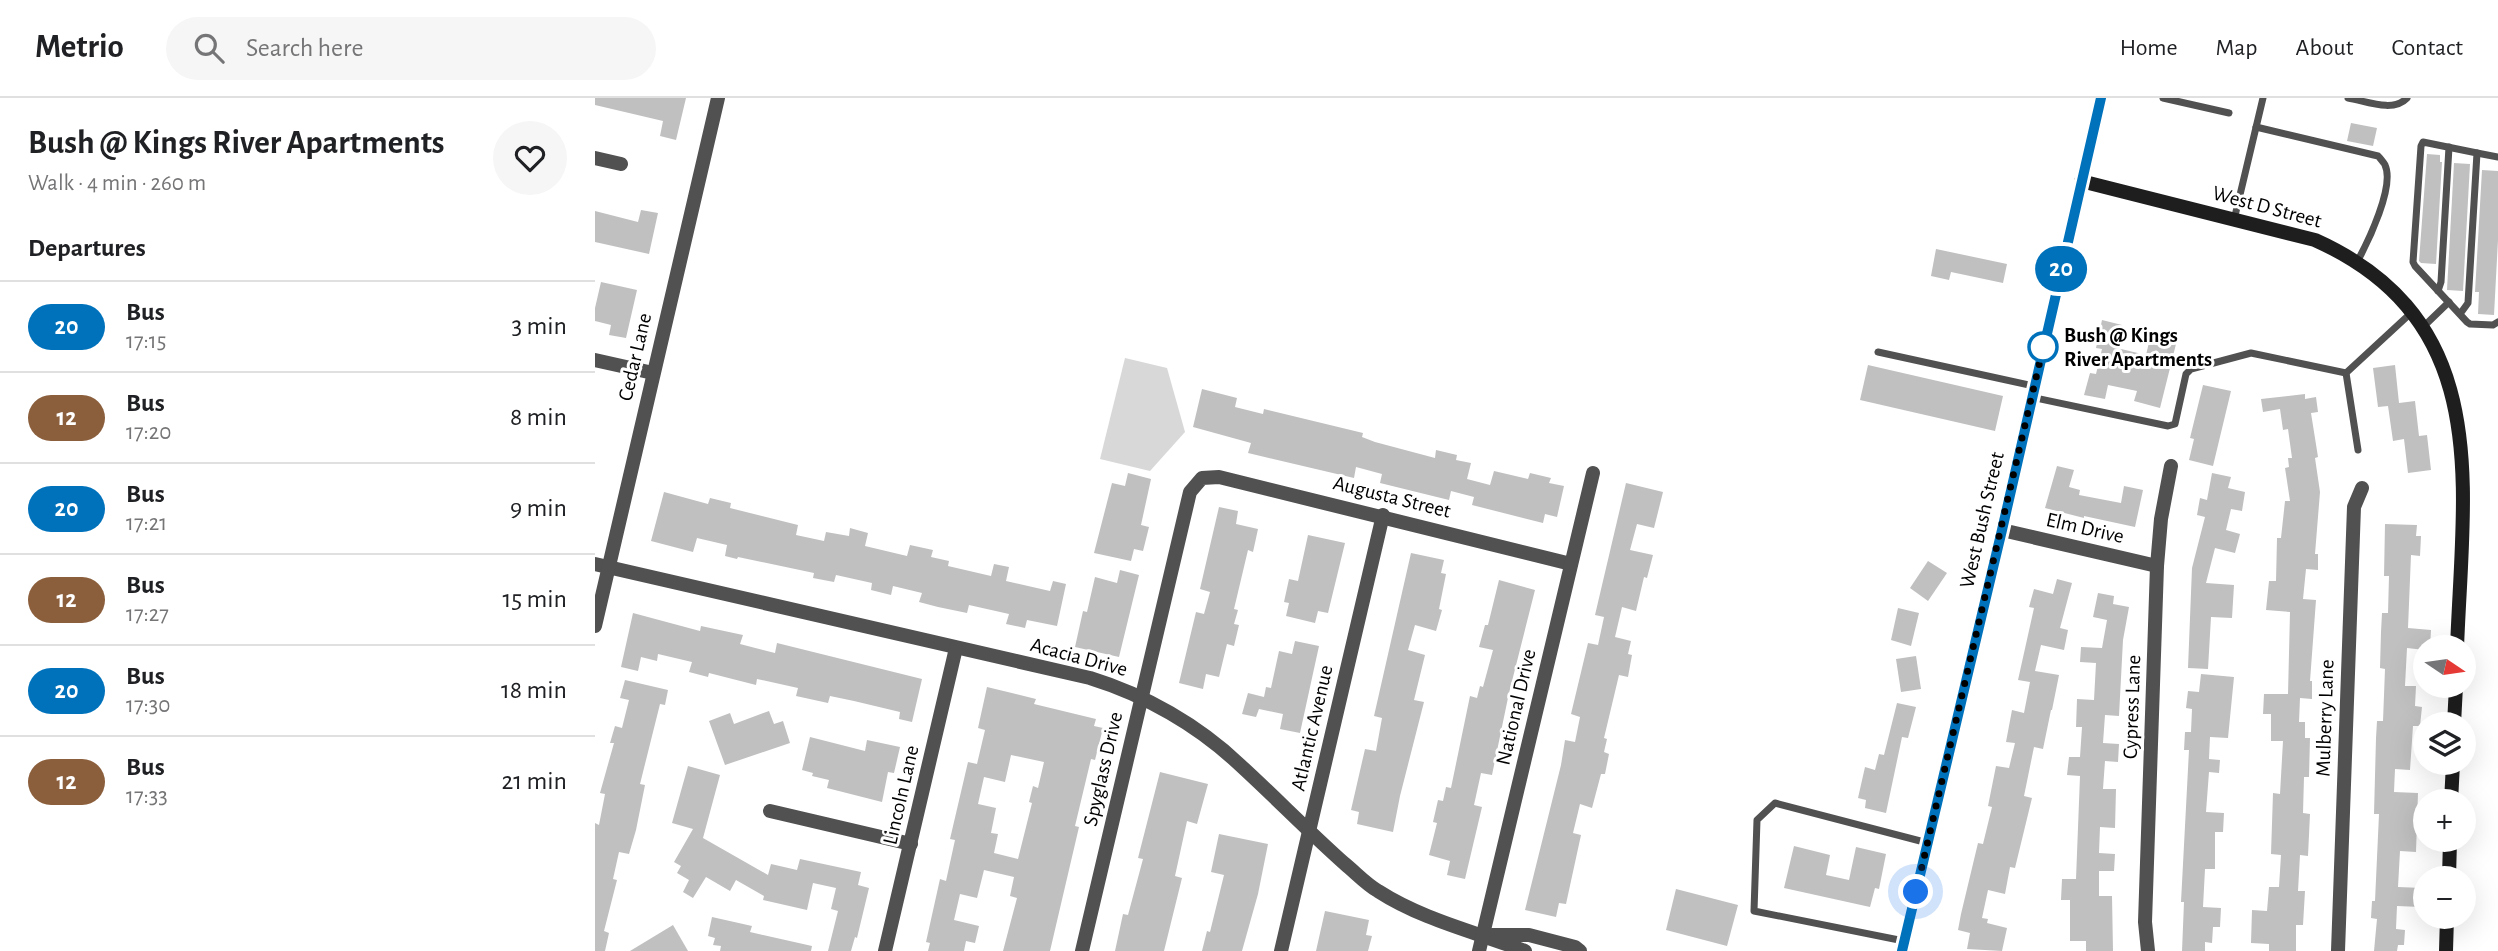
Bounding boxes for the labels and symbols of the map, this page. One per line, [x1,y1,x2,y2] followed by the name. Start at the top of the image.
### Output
[2210,182,2324,232] street label: West D Street
[2029,246,2093,292] line badge: 20
[615,311,655,403] street label: Cedar Lane
[2064,325,2212,370] place label: Bush @ Kings River Apartments
[2028,332,2058,362] marker: Bush @ Kings River Apartments
[1956,450,2008,590] street label: West Bush Street
[1331,472,1453,522] street label: Augusta Street
[2044,509,2126,547] street label: Elm Drive
[1028,634,1130,680] street label: Acacia Drive
[2413,635,2476,698] north arrow
[1492,647,1540,767] street label: National Drive
[2120,654,2144,760] street label: Cypress Lane
[2312,659,2338,777] street label: Mulberry Lane
[1287,663,1337,793] street label: Atlantic Avenue
[1080,710,1126,828] street label: Spyglass Drive
[879,743,923,847] street label: Lincoln Lane
[1898,874,1933,909] your location

